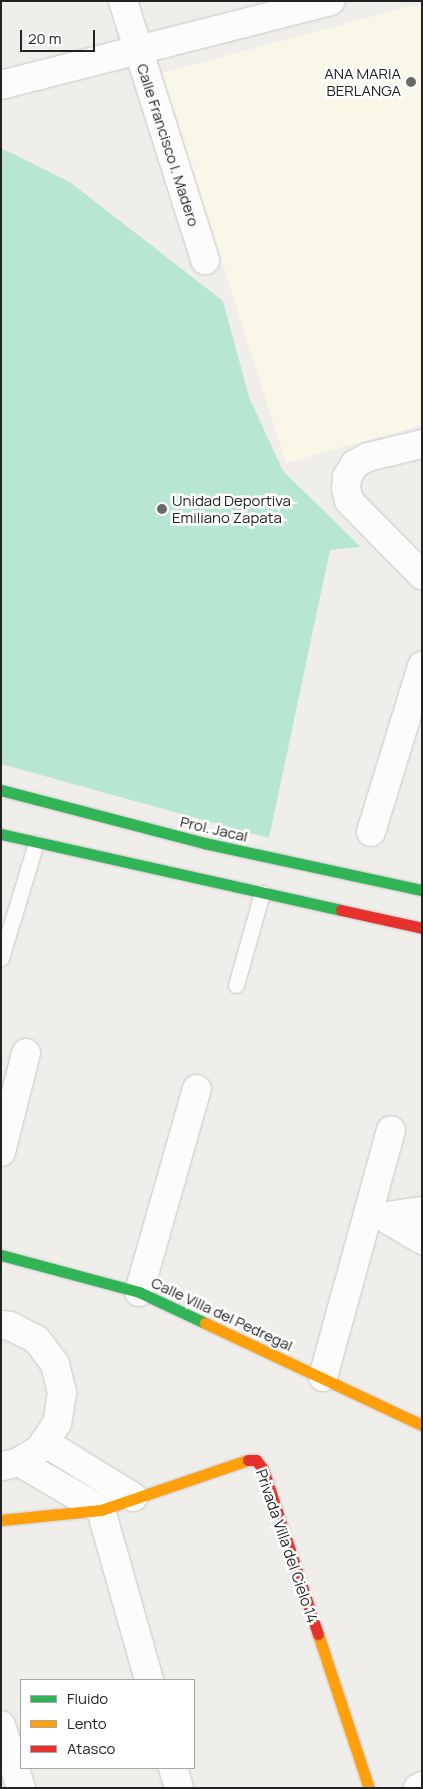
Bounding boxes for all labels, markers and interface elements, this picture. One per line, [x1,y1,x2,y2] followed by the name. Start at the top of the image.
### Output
[22,20,98,52] scale bar
[28,28,61,49] text: 20 m
[133,61,203,229] street label: Calle Francisco I. Madero
[324,64,401,99] place label: ANA MARIA BERLANGA
[405,76,417,88] marker: ANA MARIA BERLANGA
[172,491,291,526] place label: Unidad Deportiva Emiliano Zapata
[156,503,168,515] marker: Unidad Deportiva Emiliano Zapata
[178,812,250,846] street label: Prol. Jacal
[148,1273,296,1355] street label: Calle Villa del Pedregal
[252,1467,322,1625] street label: Privada Villa del Cielo 14
[20,1679,195,1769] legend
[67,1688,108,1709] text: Fluido
[67,1713,107,1734] text: Lento
[67,1738,115,1759] text: Atasco

